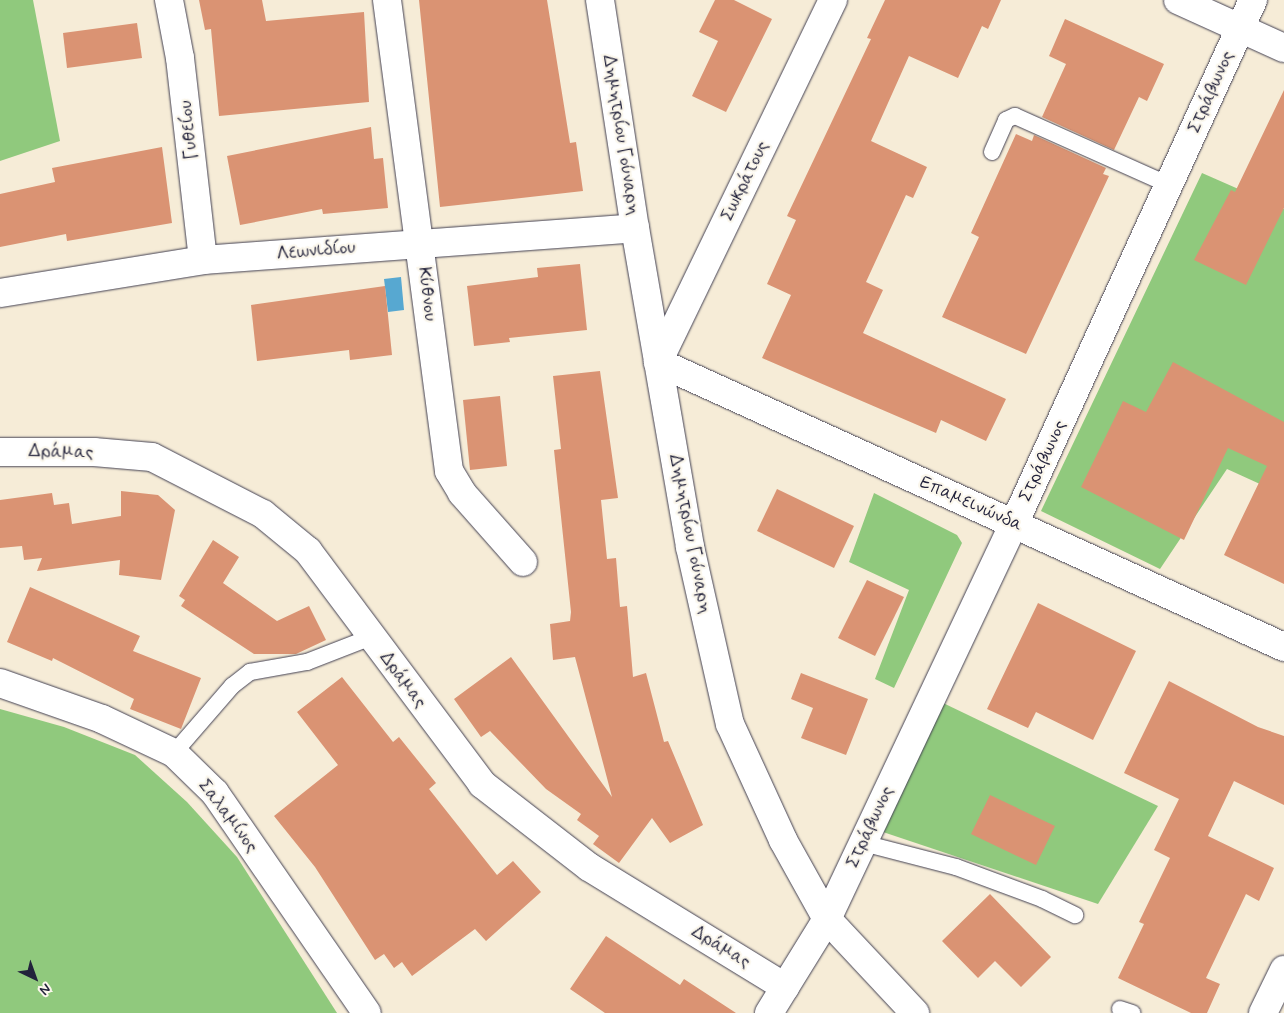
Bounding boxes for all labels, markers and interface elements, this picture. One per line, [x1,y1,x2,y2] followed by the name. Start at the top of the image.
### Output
[1183,48,1239,136] street label: Στράβωνος
[598,53,644,217] street label: Δημητρίου Γούναρη
[175,99,203,161] street label: Γυθείου
[716,138,774,224] street label: Σωκράτους
[276,237,356,265] street label: Λεωνιδίου
[413,266,441,322] street label: Κύθνου
[1015,417,1071,505] street label: Στράβωνος
[28,441,94,463] street label: Δράμας
[664,452,716,616] street label: Δημητρίου Γούναρη
[916,472,1026,536] street label: Επαμεινώνδα
[375,648,431,712] street label: Δράμας
[193,775,263,857] street label: Σαλαμίνος
[842,783,898,871] street label: Στράβωνος
[688,921,754,973] street label: Δράμας
[10,953,60,1003] north arrow
[36,979,55,999] text: N

